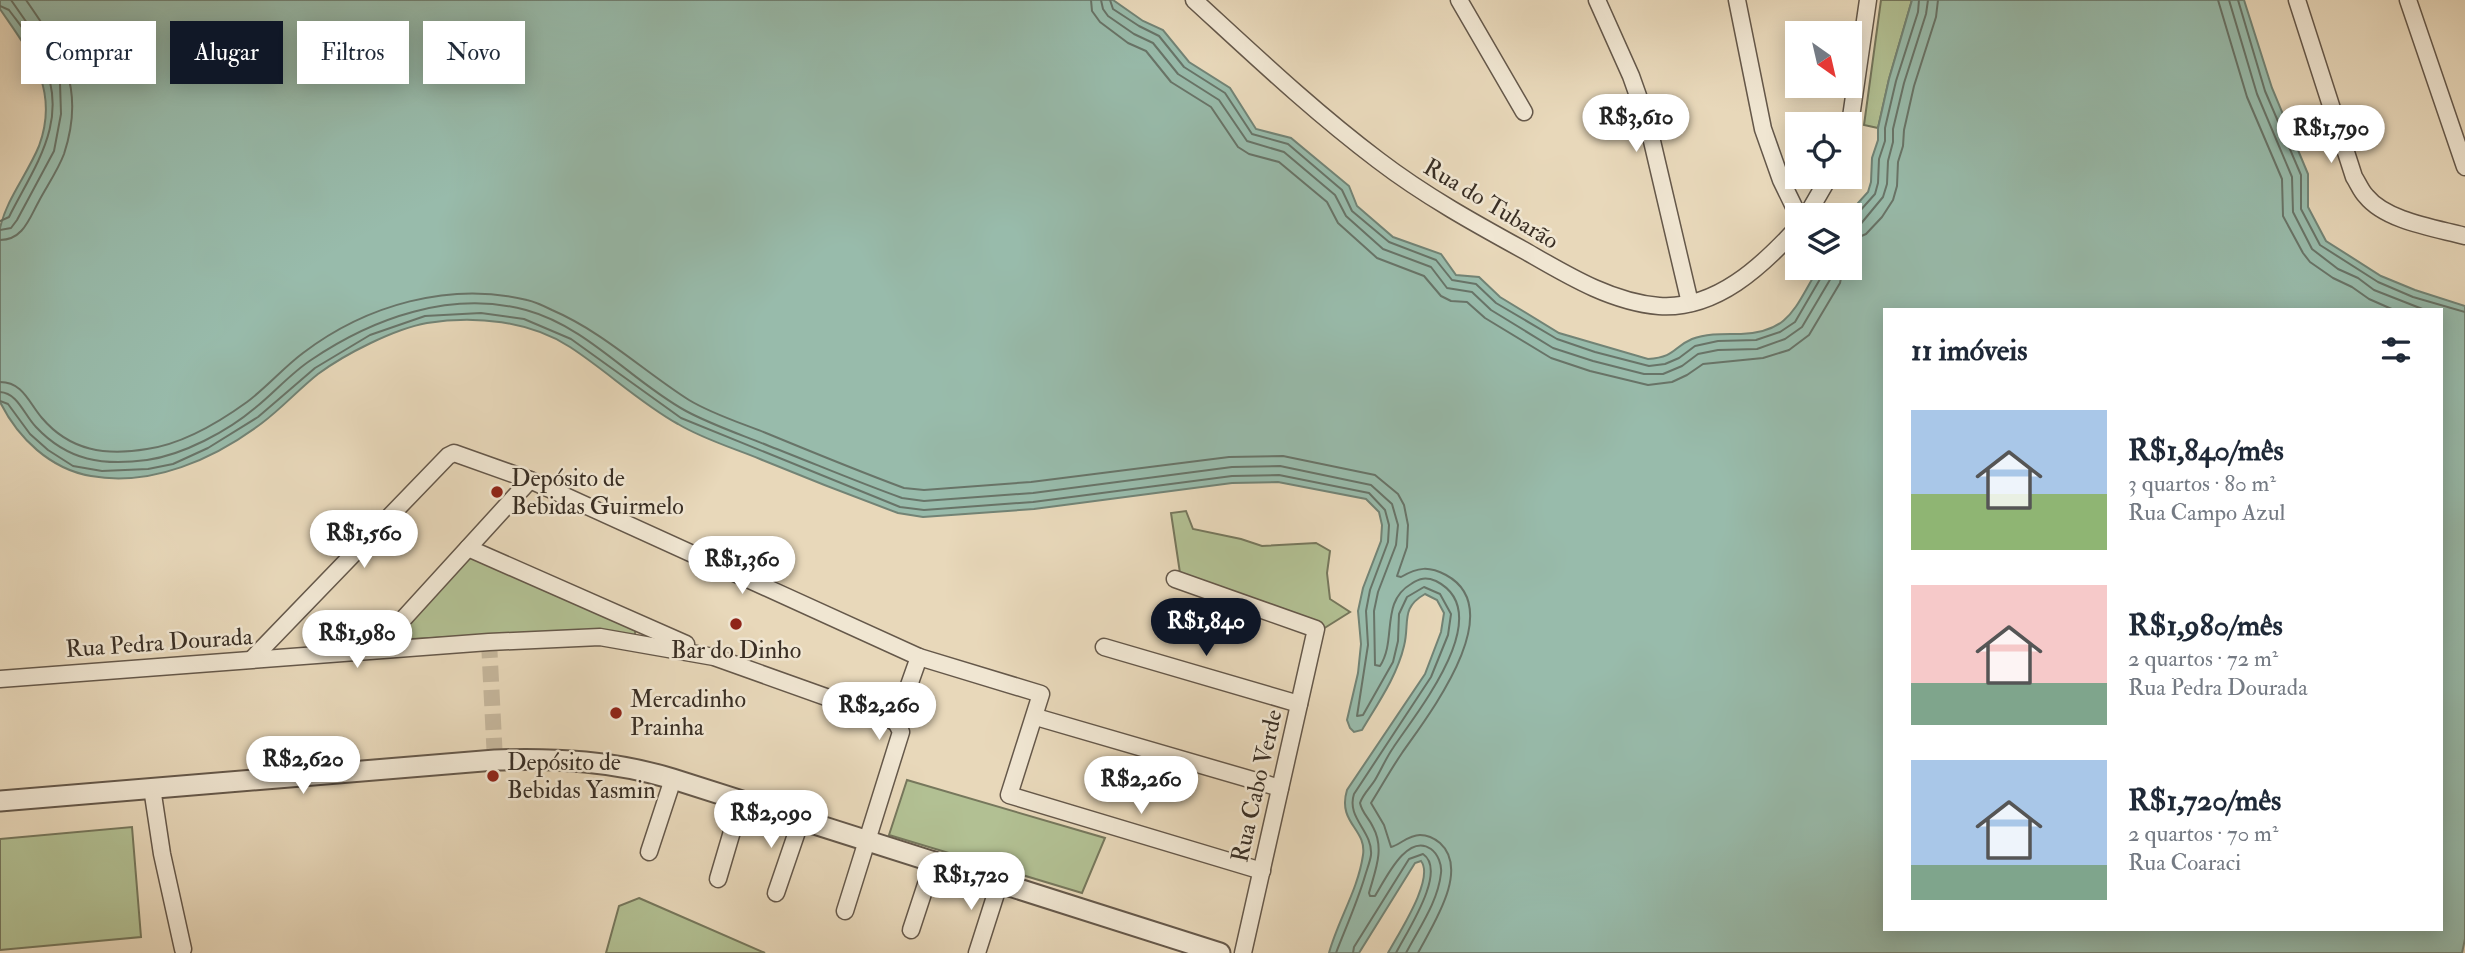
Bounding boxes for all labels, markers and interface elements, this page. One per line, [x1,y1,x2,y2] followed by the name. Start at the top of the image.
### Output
[21,21,156,84] chip: Comprar
[170,21,283,84] chip: Alugar
[297,21,409,84] chip: Filtros
[423,21,525,84] chip: Novo
[1785,21,1862,98] north arrow
[1785,21,1862,280] map controls
[1571,94,1701,154] pin: R$3,610
[1598,102,1674,131] text: R$3,610
[2266,106,2396,165] pin: R$1,790
[1785,112,1862,189] button: locate
[2293,113,2369,142] text: R$1,790
[1418,151,1564,257] street label: Rua do Tubarão
[1785,203,1862,280] button: layers
[2377,331,2415,369] icon: filters
[1911,332,2028,369] text: 11 imóveis
[2128,432,2284,469] text: R$1,840/mês
[1967,438,2051,522] icon: home
[511,463,684,522] place label: Depósito de Bebidas Guirmelo
[2128,469,2276,498] text: 3 quartos · 80 m²
[489,484,505,500] marker: Depósito de Bebidas Guirmelo
[2128,498,2286,527] text: Rua Campo Azul
[299,510,429,570] pin: R$1,560
[326,518,402,547] text: R$1,560
[677,536,807,596] pin: R$1,360
[704,544,780,573] text: R$1,360
[1141,598,1271,658] pin: R$1,840
[1167,606,1245,635] text: R$1,840
[2128,607,2283,644] text: R$1,980/mês
[292,610,422,670] pin: R$1,980
[1967,613,2051,697] icon: home
[728,616,744,632] marker: Bar do Dinho
[318,618,396,647] text: R$1,980
[64,621,255,665] street label: Rua Pedra Dourada
[671,635,801,666] place label: Bar do Dinho
[2128,644,2278,673] text: 2 quartos · 72 m²
[2128,673,2308,702] text: Rua Pedra Dourada
[814,682,944,742] pin: R$2,260
[630,684,746,743] place label: Mercadinho Prainha
[838,690,920,719] text: R$2,260
[608,705,624,721] marker: Mercadinho Prainha
[1224,707,1290,865] street label: Rua Cabo Verde
[238,736,368,796] pin: R$2,620
[262,744,344,773] text: R$2,620
[507,747,656,806] place label: Depósito de Bebidas Yasmin
[1076,756,1206,816] pin: R$2,260
[1100,764,1182,793] text: R$2,260
[485,768,501,784] marker: Depósito de Bebidas Yasmin
[2128,782,2281,819] text: R$1,720/mês
[1967,788,2051,872] icon: home
[706,790,836,850] pin: R$2,090
[730,798,812,827] text: R$2,090
[2128,819,2278,848] text: 2 quartos · 70 m²
[2128,848,2241,877] text: Rua Coaraci
[906,852,1036,912] pin: R$1,720
[933,860,1009,889] text: R$1,720

